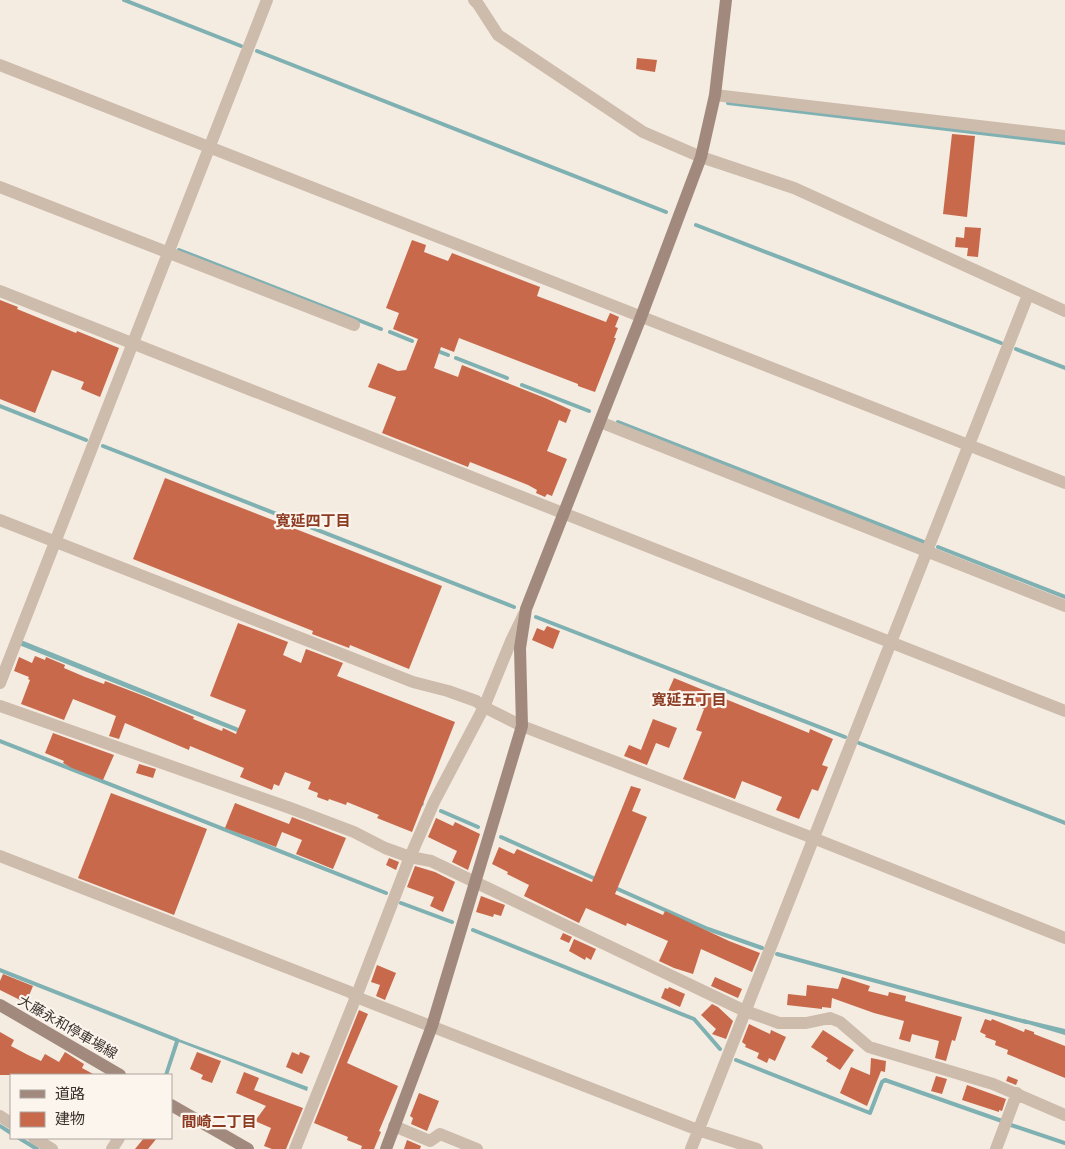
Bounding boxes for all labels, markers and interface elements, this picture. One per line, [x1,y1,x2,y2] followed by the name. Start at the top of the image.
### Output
[275,510,351,531] district label: 寛延四丁目
[651,689,727,710] district label: 寛延五丁目
[15,990,121,1063] street label: 大藤永和停車場線
[10,1074,172,1139] legend
[55,1083,85,1104] text: 道路
[55,1108,85,1129] text: 建物
[181,1111,257,1132] district label: 間崎二丁目

